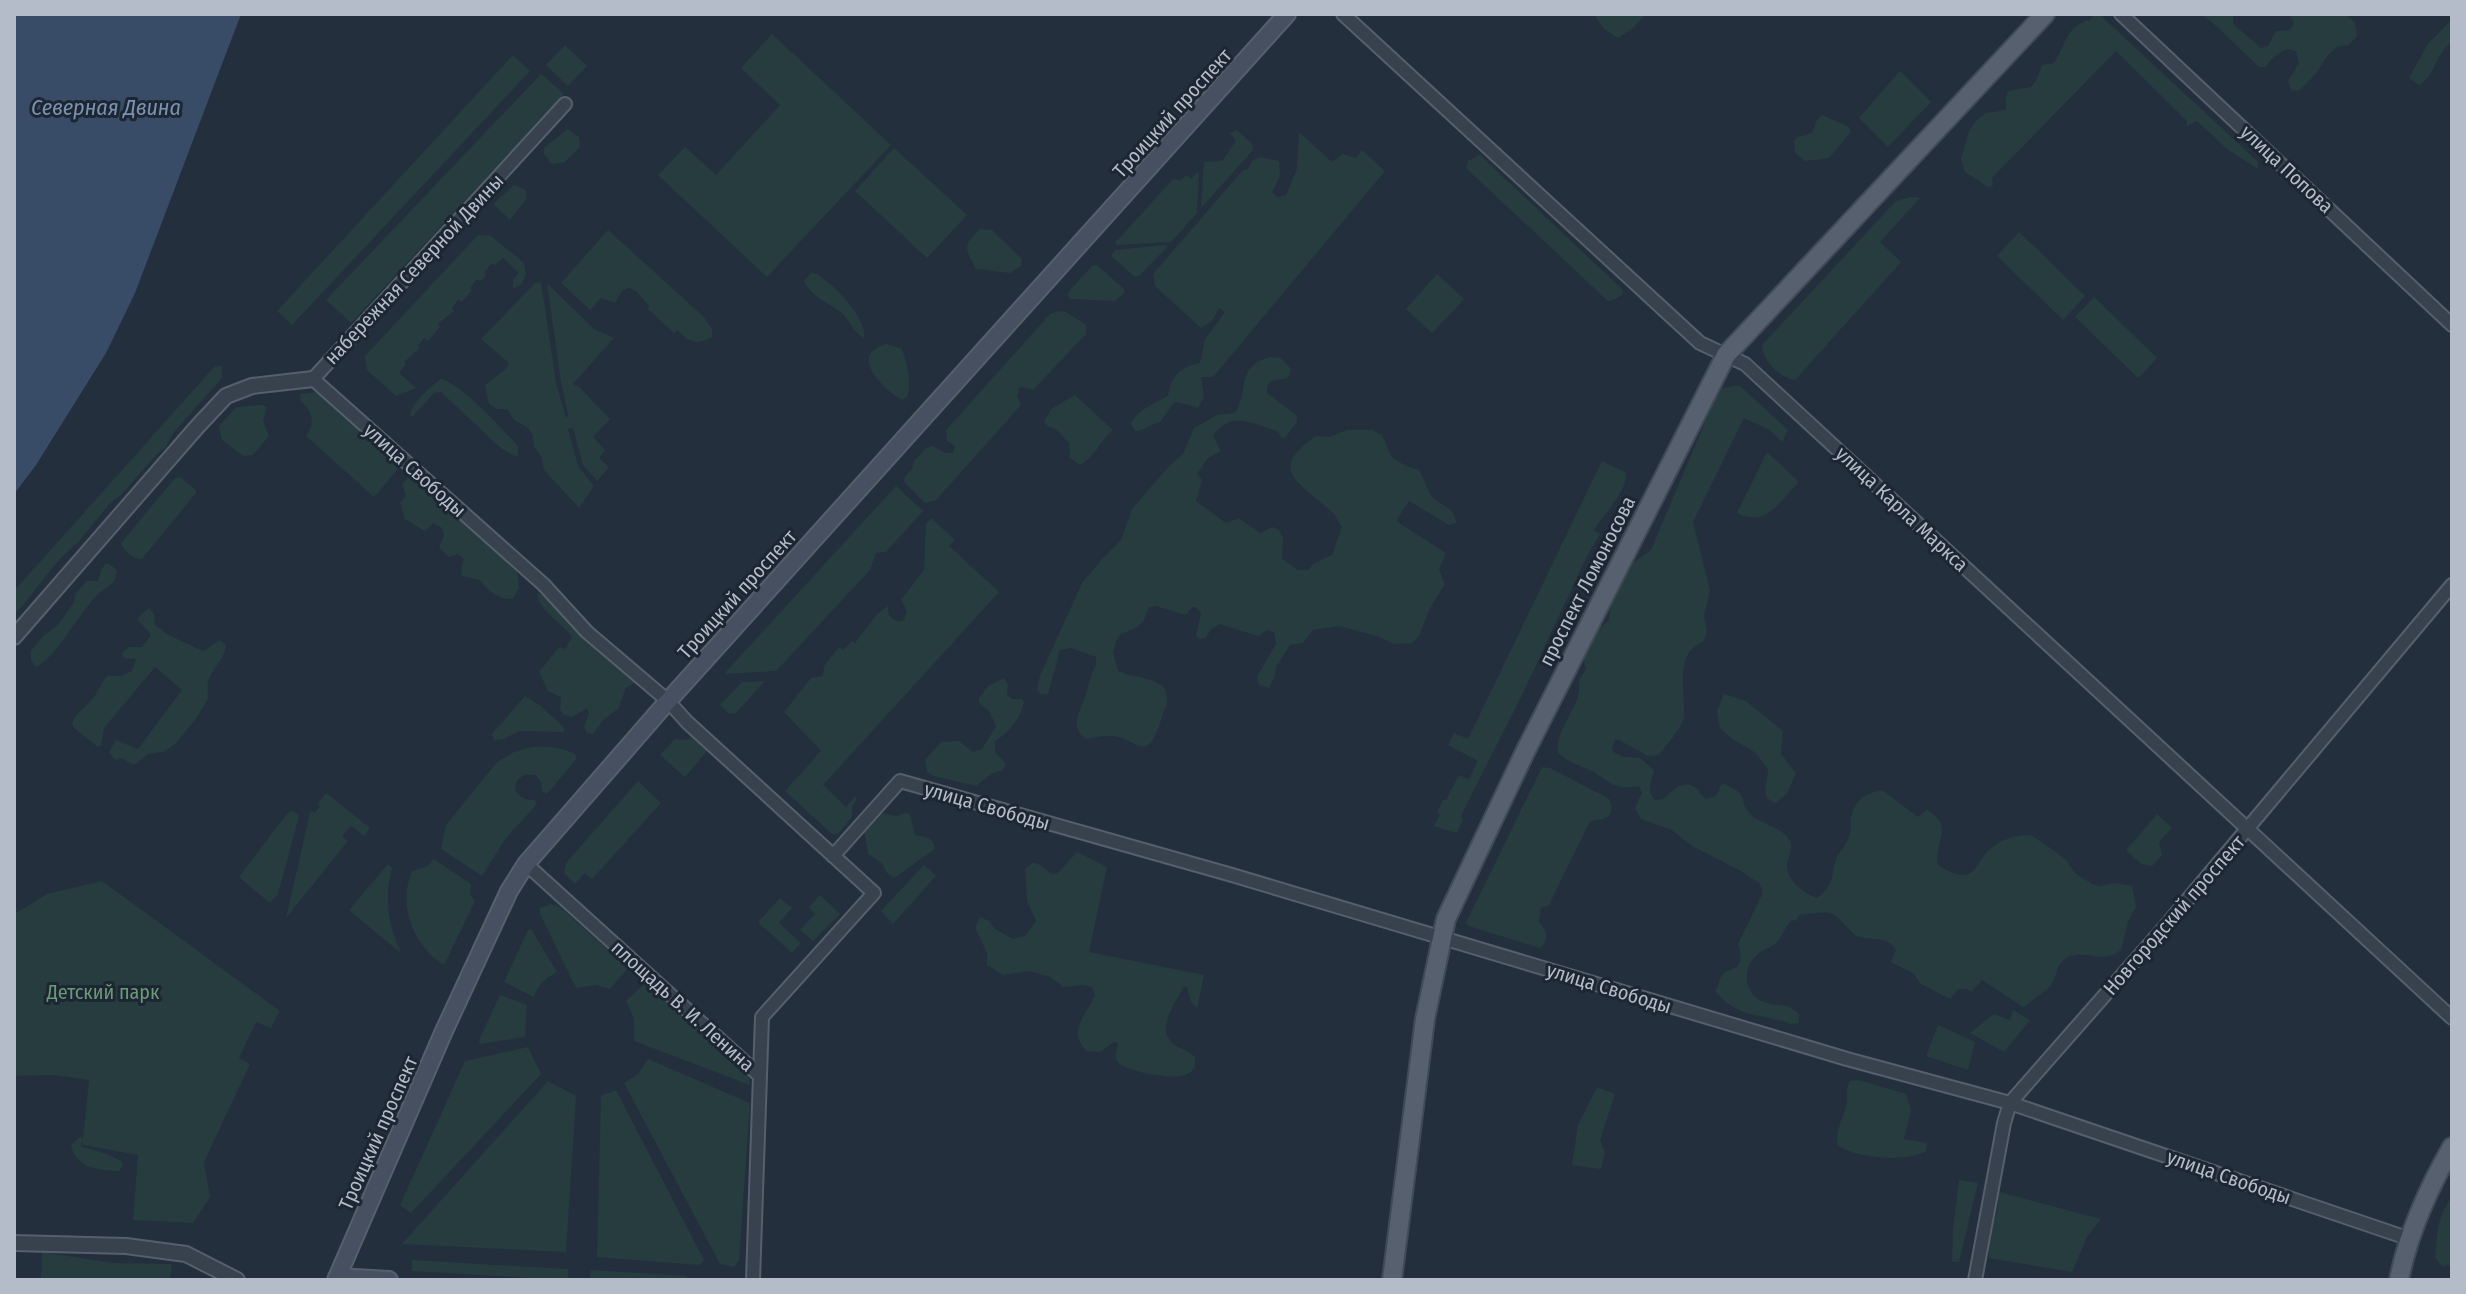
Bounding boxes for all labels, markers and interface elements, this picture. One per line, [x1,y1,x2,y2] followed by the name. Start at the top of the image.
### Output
[1108,43,1237,183] street label: Троицкий проспект
[31,94,181,121] water label: Северная Двина
[2236,120,2338,218] street label: улица Попова
[319,169,509,369] street label: набережная Северной Двины
[359,418,471,522] street label: улица Свободы
[1831,441,1973,577] street label: улица Карла Маркса
[1534,492,1640,670] street label: проспект Ломоносова
[673,524,802,664] street label: Троицкий проспект
[922,777,1052,835] street label: улица Свободы
[2098,830,2251,1000] street label: Новгородский проспект
[607,935,759,1077] street label: площадь В. И. Ленина
[1544,958,1674,1018] street label: улица Свободы
[46,980,160,1004] park label: Детский парк
[333,1052,423,1214] street label: Троицкий проспект
[2164,1145,2294,1209] street label: улица Свободы

